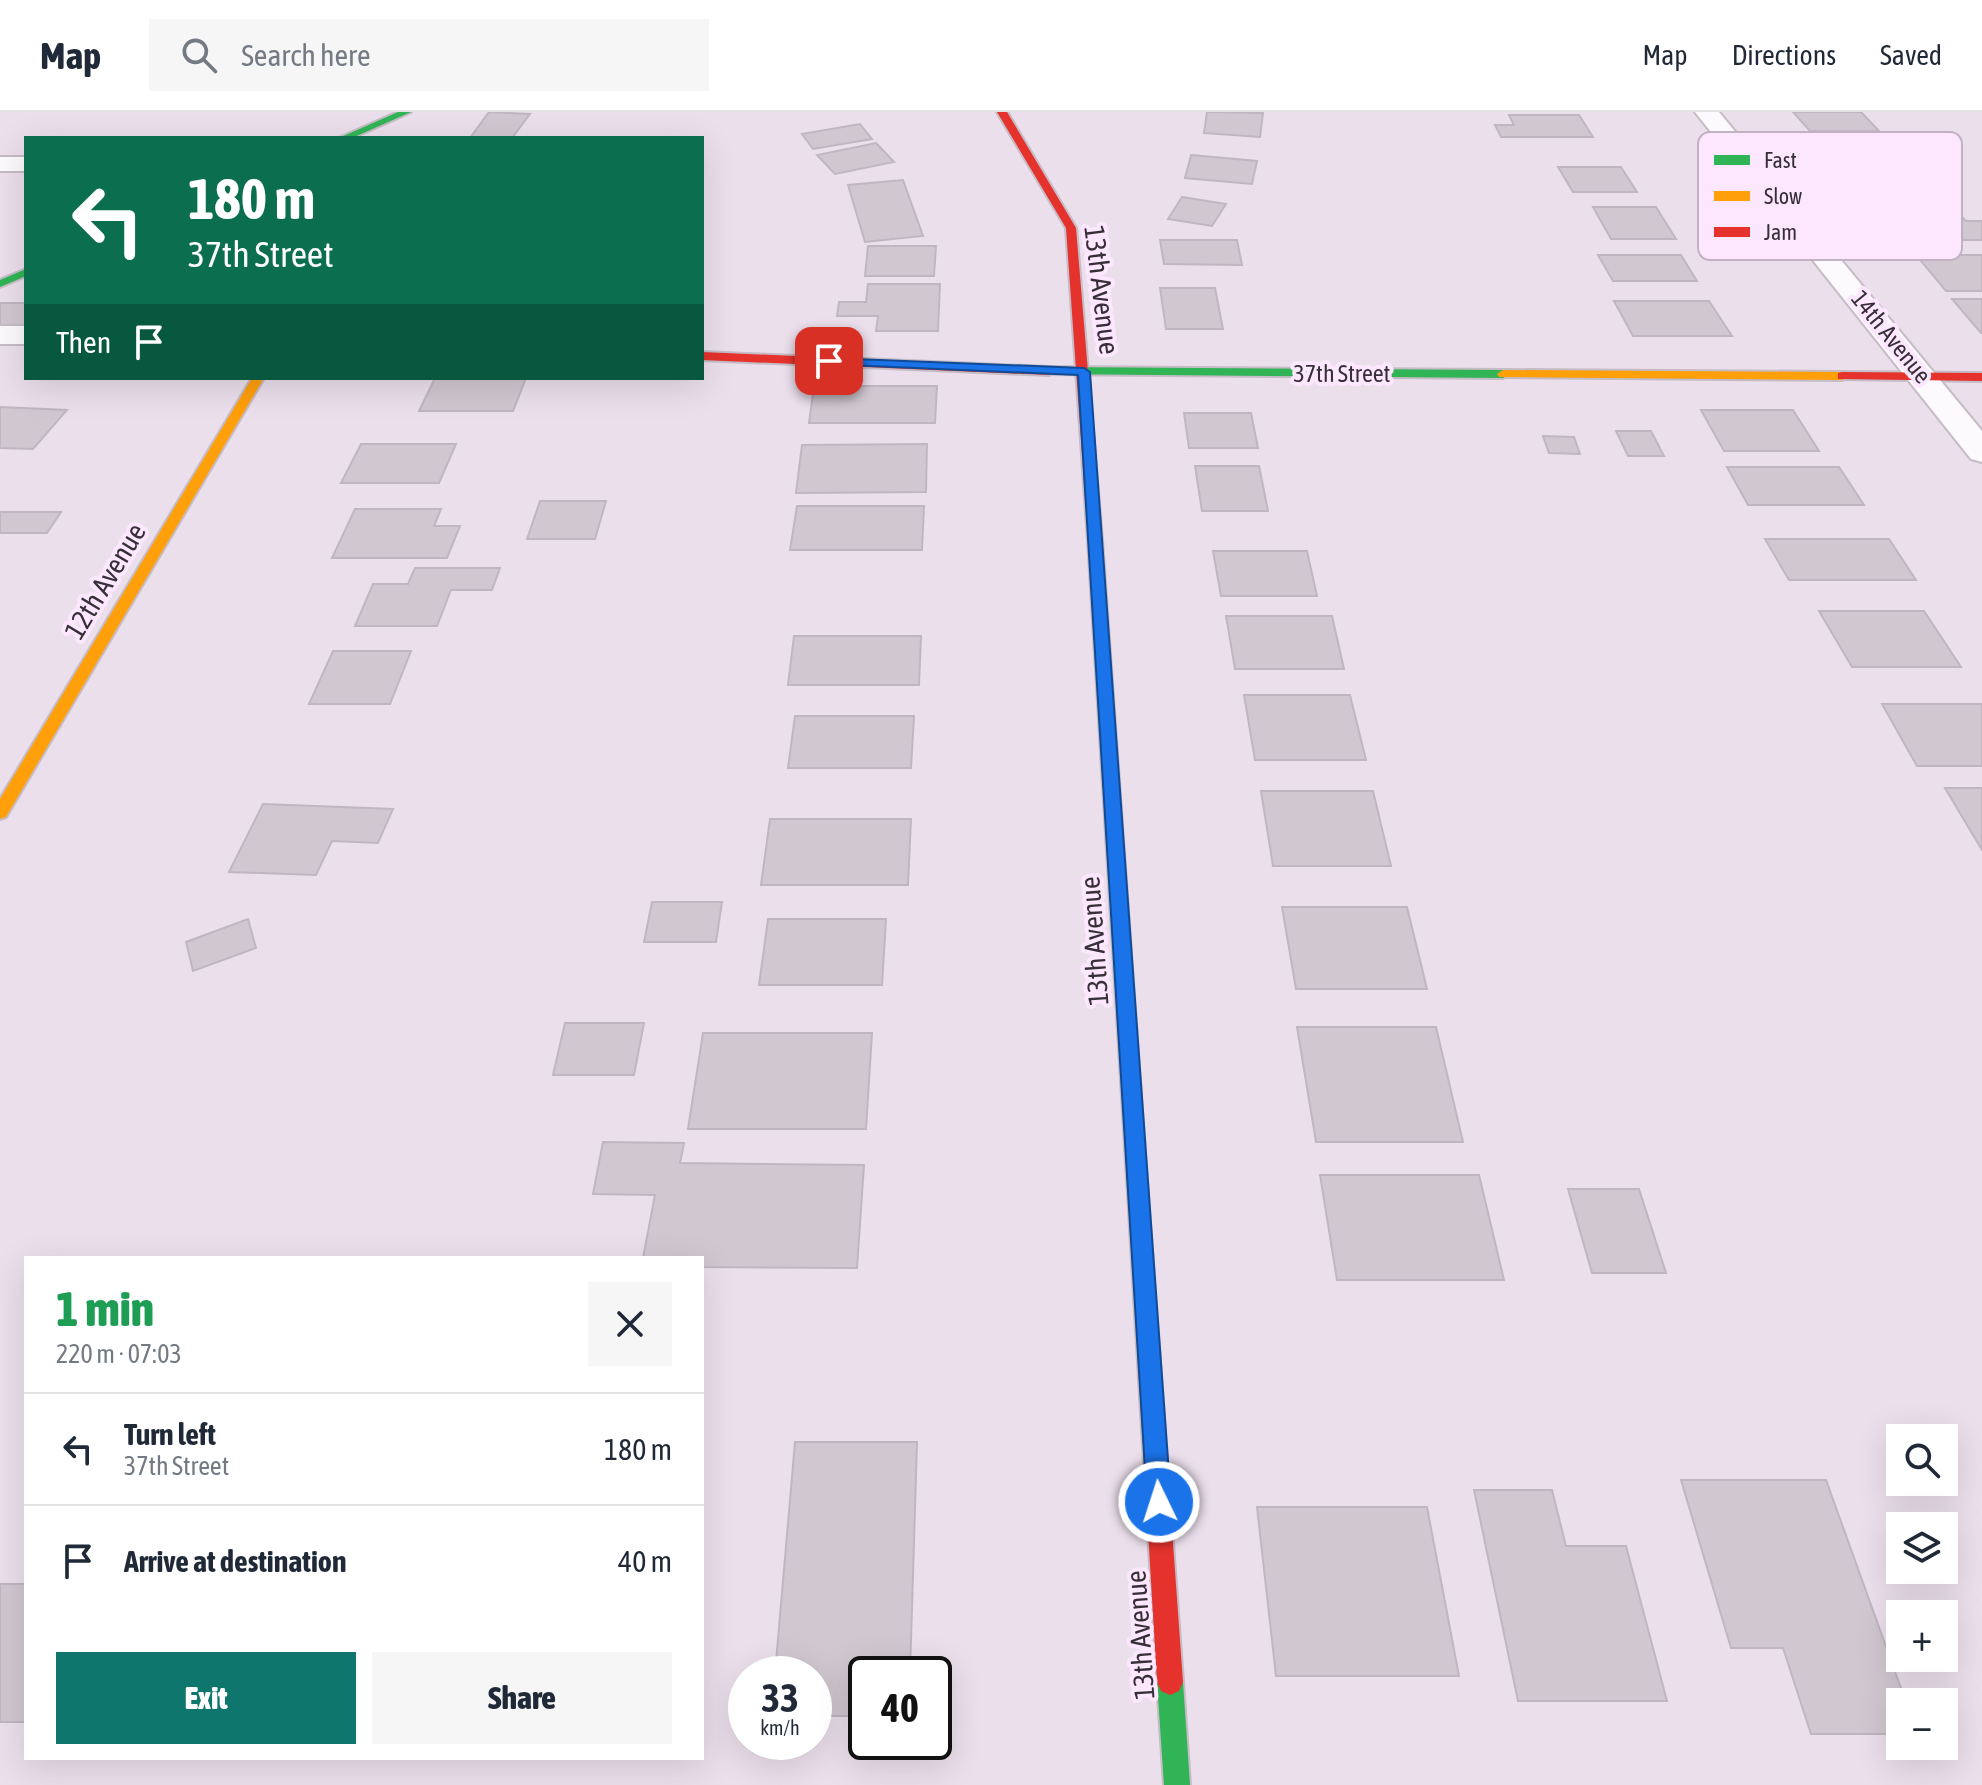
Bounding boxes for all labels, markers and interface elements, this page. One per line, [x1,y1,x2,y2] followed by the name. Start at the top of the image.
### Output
[149,19,709,91] search box
[177,33,221,77] icon: search
[40,34,101,77] text: Map
[241,38,371,72] text: Search here
[1643,39,1688,71] text: Map
[1732,39,1836,71] text: Directions
[1880,39,1942,71] text: Saved
[1698,132,1962,260] legend
[1764,147,1797,173] text: Fast
[188,167,315,231] text: 180 m
[56,168,160,272] icon: left
[1764,183,1802,209] text: Slow
[1764,219,1797,245] text: Jam
[1078,224,1126,356] street label: 13th Avenue
[188,233,334,275] text: 37th Street
[1846,285,1937,388] street label: 14th Avenue
[127,320,171,364] icon: arrive
[56,325,111,359] text: Then
[795,327,863,395] pin
[807,339,851,383] icon: arrive
[1293,360,1391,387] street label: 37th Street
[58,517,152,645] street label: 12th Avenue
[1074,875,1114,1007] street label: 13th Avenue
[56,1281,154,1336] text: 1 min
[588,1282,672,1366] button: close
[56,1339,182,1369] text: 220 m · 07:03
[124,1417,216,1451] text: Turn left
[1886,1424,1958,1760] map controls
[1886,1424,1958,1496] button: search
[56,1427,100,1471] icon: left
[604,1432,672,1466] text: 180 m
[124,1451,229,1481] text: 37th Street
[1117,1460,1201,1544] position arrow
[1886,1512,1958,1584] button: layers
[56,1539,100,1583] icon: arrive
[124,1544,346,1578] text: Arrive at destination
[618,1544,672,1578] text: 40 m
[1120,1569,1160,1701] street label: 13th Avenue
[1886,1600,1958,1672] button: +
[56,1652,356,1744] button: Exit
[372,1652,672,1744] button: Share
[848,1656,952,1760] speed limit sign: 40
[761,1675,799,1720] text: 33
[1886,1688,1958,1760] button: −
[760,1716,800,1739] text: km/h

